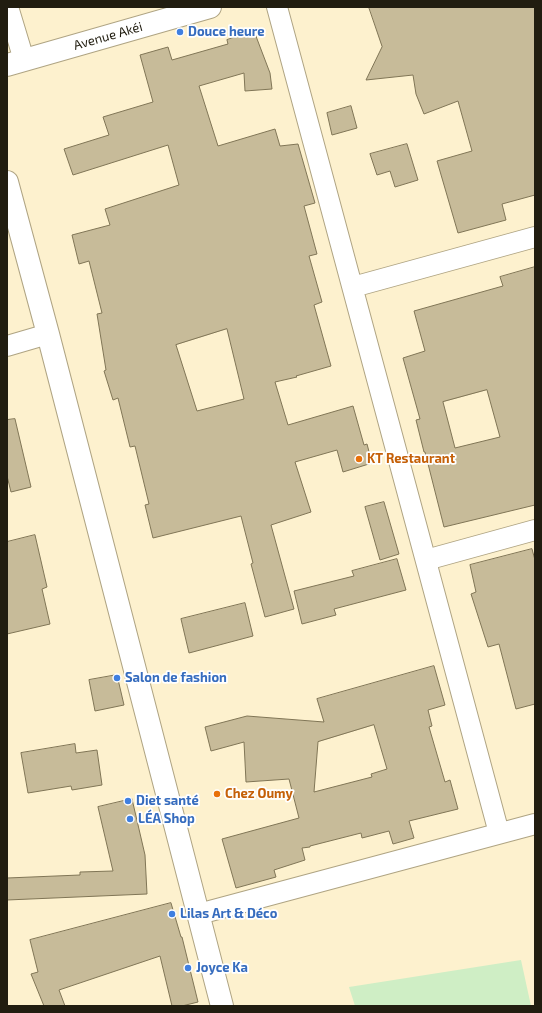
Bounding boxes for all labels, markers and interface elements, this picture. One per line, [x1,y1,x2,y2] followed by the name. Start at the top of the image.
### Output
[72,19,144,53] street label: Avenue Akéi
[188,24,265,40] place label: Douce heure
[175,27,185,37] marker: Douce heure
[367,451,455,467] place label: KT Restaurant
[354,454,364,464] marker: KT Restaurant
[125,670,227,686] place label: Salon de fashion
[112,673,122,683] marker: Salon de fashion
[225,786,293,802] place label: Chez Oumy
[212,789,222,799] marker: Chez Oumy
[136,793,199,809] place label: Diet santé
[123,796,133,806] marker: Diet santé
[138,811,195,827] place label: LÉA Shop
[125,814,135,824] marker: LÉA Shop
[180,906,277,922] place label: Lilas Art & Déco
[167,909,177,919] marker: Lilas Art & Déco
[196,960,248,976] place label: Joyce Ka
[183,963,193,973] marker: Joyce Ka

